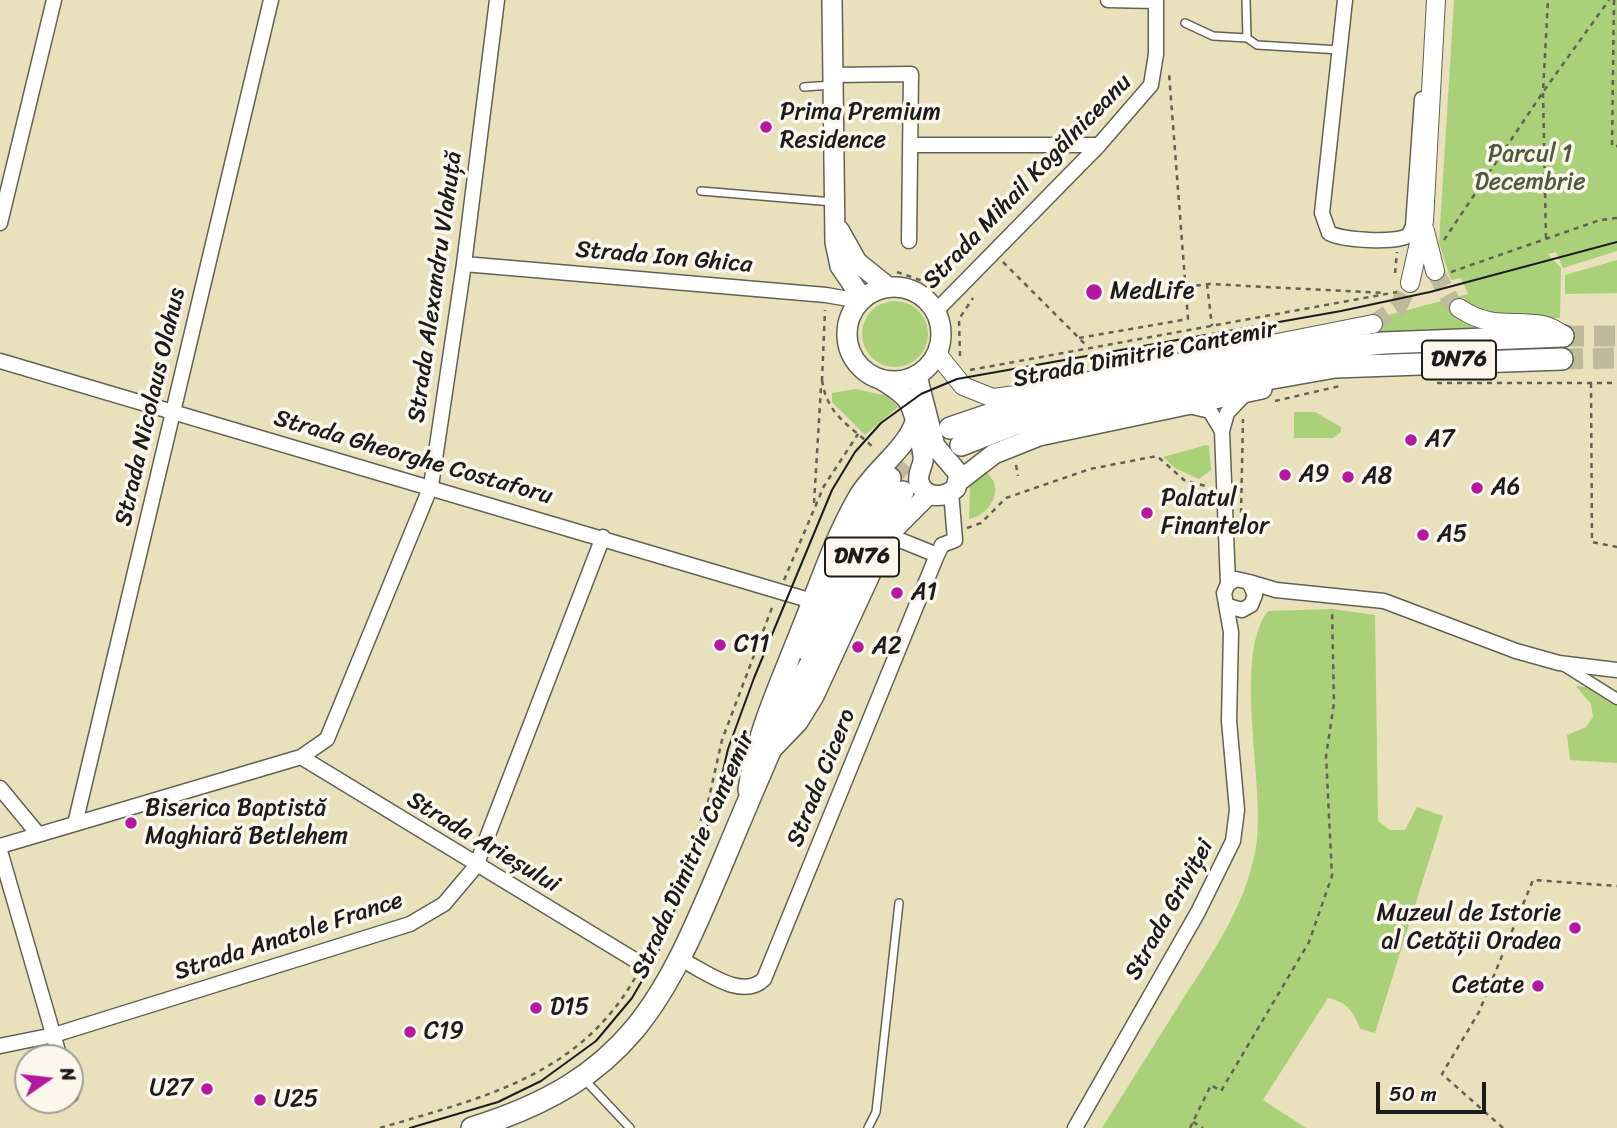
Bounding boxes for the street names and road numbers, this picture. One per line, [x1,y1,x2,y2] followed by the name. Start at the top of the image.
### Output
[918,68,1138,296] street label: Strada Mihail Kogălniceanu
[403,150,469,424] street label: Strada Alexandru Vlahuță
[574,236,754,280] street label: Strada Ion Ghica
[110,285,192,529] street label: Strada Nicolaus Olahus
[1011,315,1279,395] street label: Strada Dimitrie Cantemir
[1422,340,1496,380] road number: DN76
[270,404,556,512] street label: Strada Gheorghe Costaforu
[825,538,899,576] road number: DN76
[781,705,863,851] street label: Strada Cicero
[626,727,762,983] street label: Strada Dimitrie Cantemir
[401,786,565,900] street label: Strada Arieșului
[1120,835,1220,985] street label: Strada Griviței
[171,886,407,988] street label: Strada Anatole France

